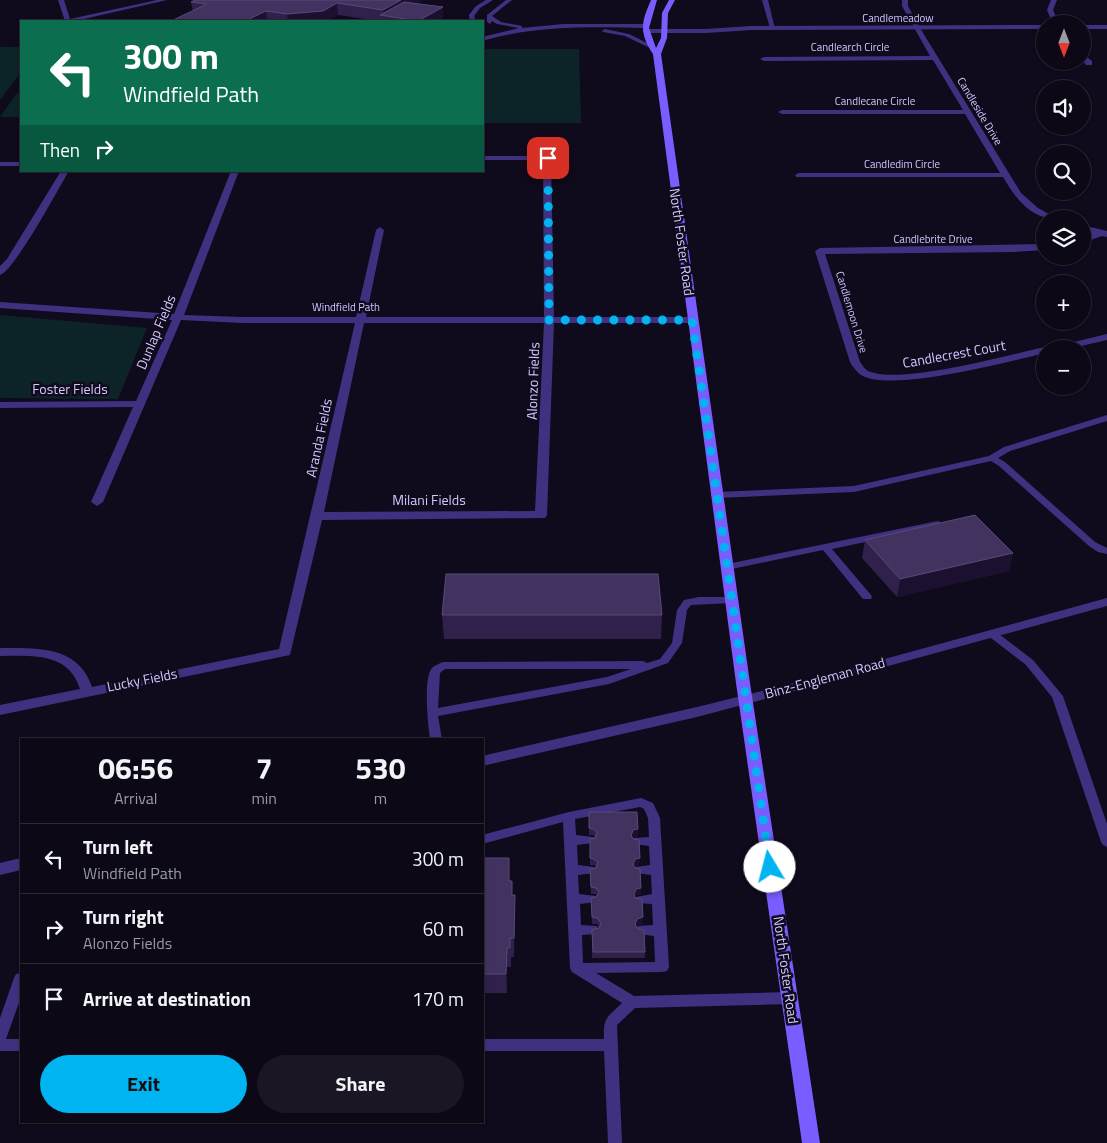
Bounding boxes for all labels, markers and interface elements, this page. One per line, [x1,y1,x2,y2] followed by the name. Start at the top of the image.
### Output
[862,10,934,26] street label: Candlemeadow
[1036,15,1091,70] north arrow
[1036,15,1091,395] map controls
[123,29,219,83] text: 300 m
[811,39,890,55] street label: Candlearch Circle
[40,40,105,105] icon: left
[953,74,1007,148] street label: Candleside Drive
[123,77,259,111] text: Windfield Path
[1036,80,1091,135] button: sound
[835,93,916,109] street label: Candlecane Circle
[40,135,80,164] text: Then
[90,135,118,163] icon: right
[527,137,569,179] pin
[534,144,562,172] icon: arrive
[1036,145,1091,200] button: search
[864,156,941,172] street label: Candledim Circle
[665,187,700,297] street label: North Foster Road
[1036,210,1091,265] button: layers
[893,231,973,247] street label: Candlebrite Drive
[832,269,872,355] street label: Candlemoon Drive
[1036,275,1091,330] button: +
[130,291,181,372] street label: Dunlap Fields
[312,299,380,315] street label: Windfield Path
[901,334,1007,373] street label: Candlecrest Court
[1036,340,1091,395] button: −
[521,342,544,420] street label: Alonzo Fields
[32,378,108,399] street label: Foster Fields
[300,397,337,479] street label: Aranda Fields
[392,489,466,510] street label: Milani Fields
[762,651,887,704] street label: Binz-Engleman Road
[105,662,179,697] street label: Lucky Fields
[98,745,173,791] text: 06:56
[256,745,273,791] text: 7
[355,745,406,791] text: 530
[114,786,157,810] text: Arrival
[251,786,277,810] text: min
[374,786,387,810] text: m
[83,832,153,861] text: Turn left
[743,840,795,892] position arrow
[412,844,464,873] text: 300 m
[40,845,68,873] icon: left
[83,861,182,885] text: Windfield Path
[83,902,164,931] text: Turn right
[423,914,464,943] text: 60 m
[40,915,68,943] icon: right
[769,915,804,1025] street label: North Foster Road
[83,931,172,955] text: Alonzo Fields
[83,984,251,1013] text: Arrive at destination
[412,984,464,1013] text: 170 m
[40,985,68,1013] icon: arrive
[40,1055,247,1113] button: Exit
[257,1055,464,1113] button: Share

